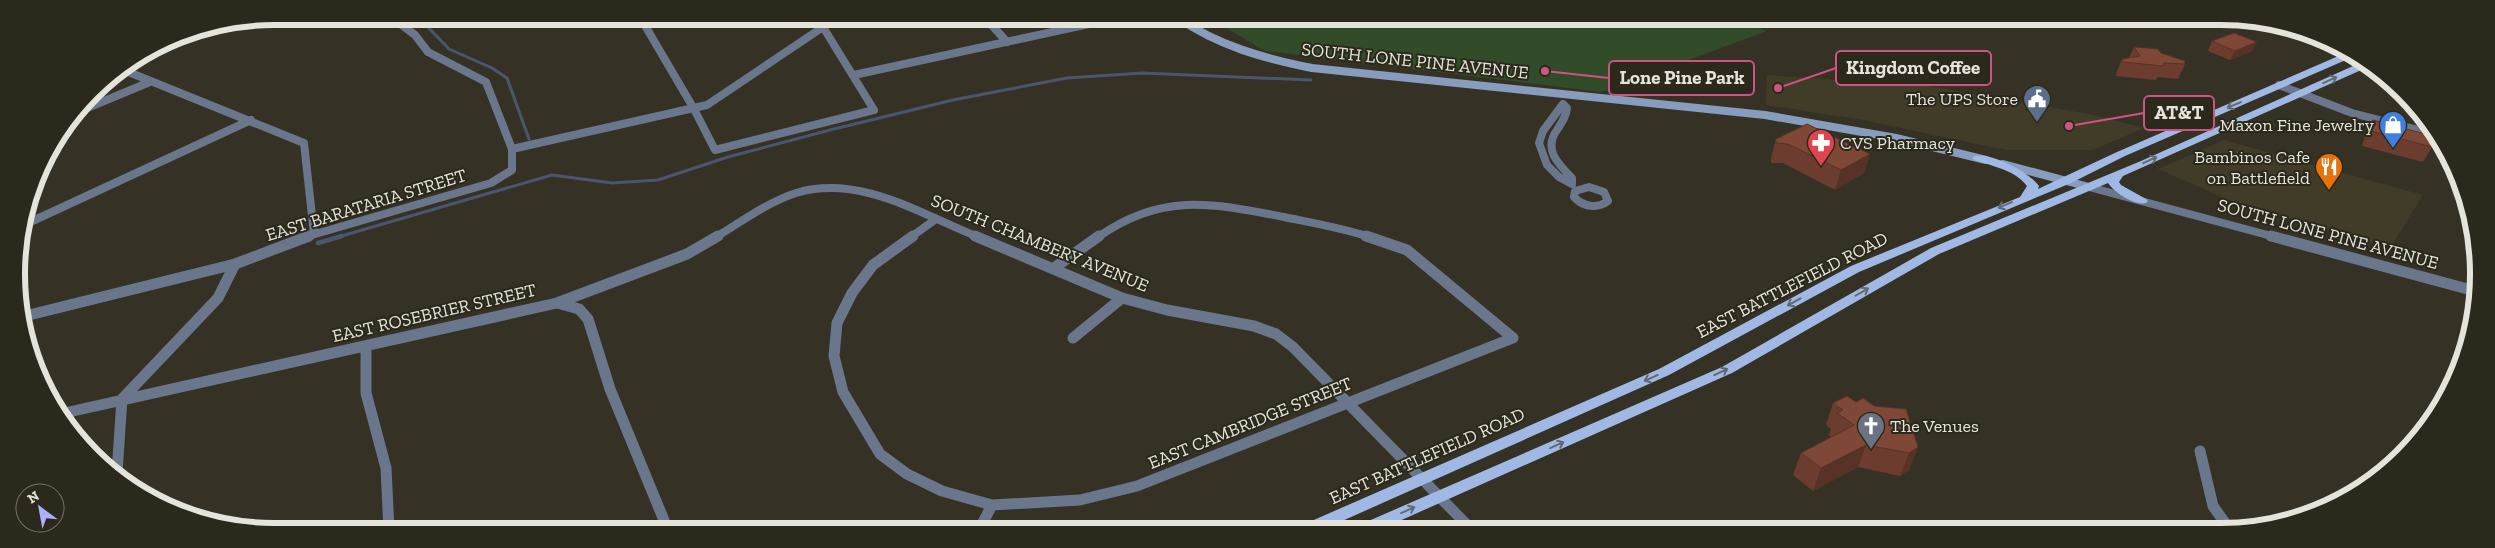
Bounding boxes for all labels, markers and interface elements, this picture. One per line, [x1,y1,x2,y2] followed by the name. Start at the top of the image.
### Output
[1301,38,1529,84] street label: SOUTH LONE PINE AVENUE
[1836,51,1991,85] callout: Kingdom Coffee
[1846,56,1980,79] text: Kingdom Coffee
[1609,61,1754,95] callout: Lone Pine Park
[1619,66,1745,89] text: Lone Pine Park
[2322,75,2337,85] one-way arrow
[2022,84,2052,123] public building icon: The UPS Store
[1906,88,2018,110] place label: The UPS Store
[2144,96,2214,130] callout: AT&T
[2227,100,2242,110] one-way arrow
[2154,101,2204,124] text: AT&T
[2378,110,2408,149] shop icon: Maxon Fine Jewelry
[2220,114,2375,136] place label: Maxon Fine Jewelry
[1806,128,1836,167] pharmacy icon: CVS Pharmacy
[1840,132,1956,154] place label: CVS Pharmacy
[2194,146,2310,189] place label: Bambinos Cafe on Battlefield
[2314,152,2344,191] restaurant icon: Bambinos Cafe on Battlefield
[2142,155,2157,165] one-way arrow
[263,164,469,246] street label: EAST BARATARIA STREET
[928,189,1152,297] street label: SOUTH CHAMBERY AVENUE
[2215,194,2441,274] street label: SOUTH LONE PINE AVENUE
[1998,201,2013,211] one-way arrow
[1693,227,1891,343] street label: EAST BATTLEFIELD ROAD
[330,279,538,347] street label: EAST ROSEBRIER STREET
[1855,286,1869,296] one-way arrow
[1788,298,1802,308] one-way arrow
[1713,367,1728,376] one-way arrow
[1145,372,1355,474] street label: EAST CAMBRIDGE STREET
[1644,374,1659,384] one-way arrow
[1326,403,1528,509] street label: EAST BATTLEFIELD ROAD
[1856,411,1886,450] church icon: The Venues
[1890,415,1979,437] place label: The Venues
[1549,439,1564,449] one-way arrow
[15,483,65,533] north arrow
[24,487,43,507] text: N
[1400,504,1415,514] one-way arrow

